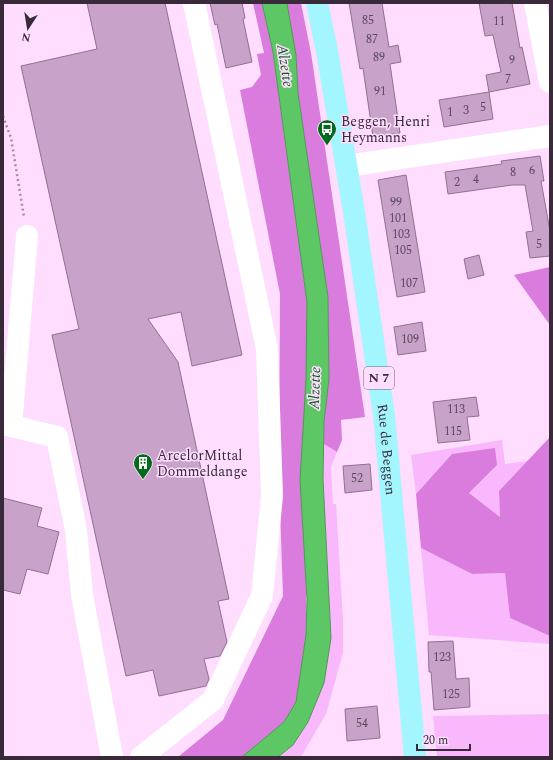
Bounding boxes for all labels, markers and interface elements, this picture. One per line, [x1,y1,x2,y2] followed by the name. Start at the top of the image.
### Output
[8,8,48,48] north arrow
[362,11,374,30] house number: 85
[493,12,505,31] house number: 11
[20,28,32,47] text: N
[366,30,378,49] house number: 87
[270,42,300,89] water label: Alzette
[373,48,385,67] house number: 89
[509,51,515,70] house number: 9
[505,70,511,89] house number: 7
[374,82,386,101] house number: 91
[480,98,486,117] house number: 5
[463,101,469,120] house number: 3
[447,103,453,122] house number: 1
[341,111,430,148] place label: Beggen, Henri Heymanns
[316,118,338,146] bus stop icon: Beggen, Henri Heymanns
[529,161,535,180] house number: 6
[510,163,516,182] house number: 8
[473,170,479,189] house number: 4
[454,173,460,192] house number: 2
[390,193,402,212] house number: 99
[389,209,407,228] house number: 101
[392,225,410,244] house number: 103
[536,235,542,254] house number: 5
[394,241,412,260] house number: 105
[400,274,418,293] house number: 107
[401,330,419,349] house number: 109
[303,366,327,411] water label: Alzette
[364,367,394,389] road number: N 7
[447,400,465,419] house number: 113
[372,402,402,496] street label: Rue de Beggen
[444,422,462,441] house number: 115
[157,445,248,482] place label: ArcelorMittal Dommeldange
[132,452,154,480] building icon: ArcelorMittal Dommeldange
[351,469,363,488] house number: 52
[433,648,451,667] house number: 123
[442,685,460,704] house number: 125
[356,714,368,733] house number: 54
[417,726,470,752] scale bar
[423,731,448,750] text: 20 m

